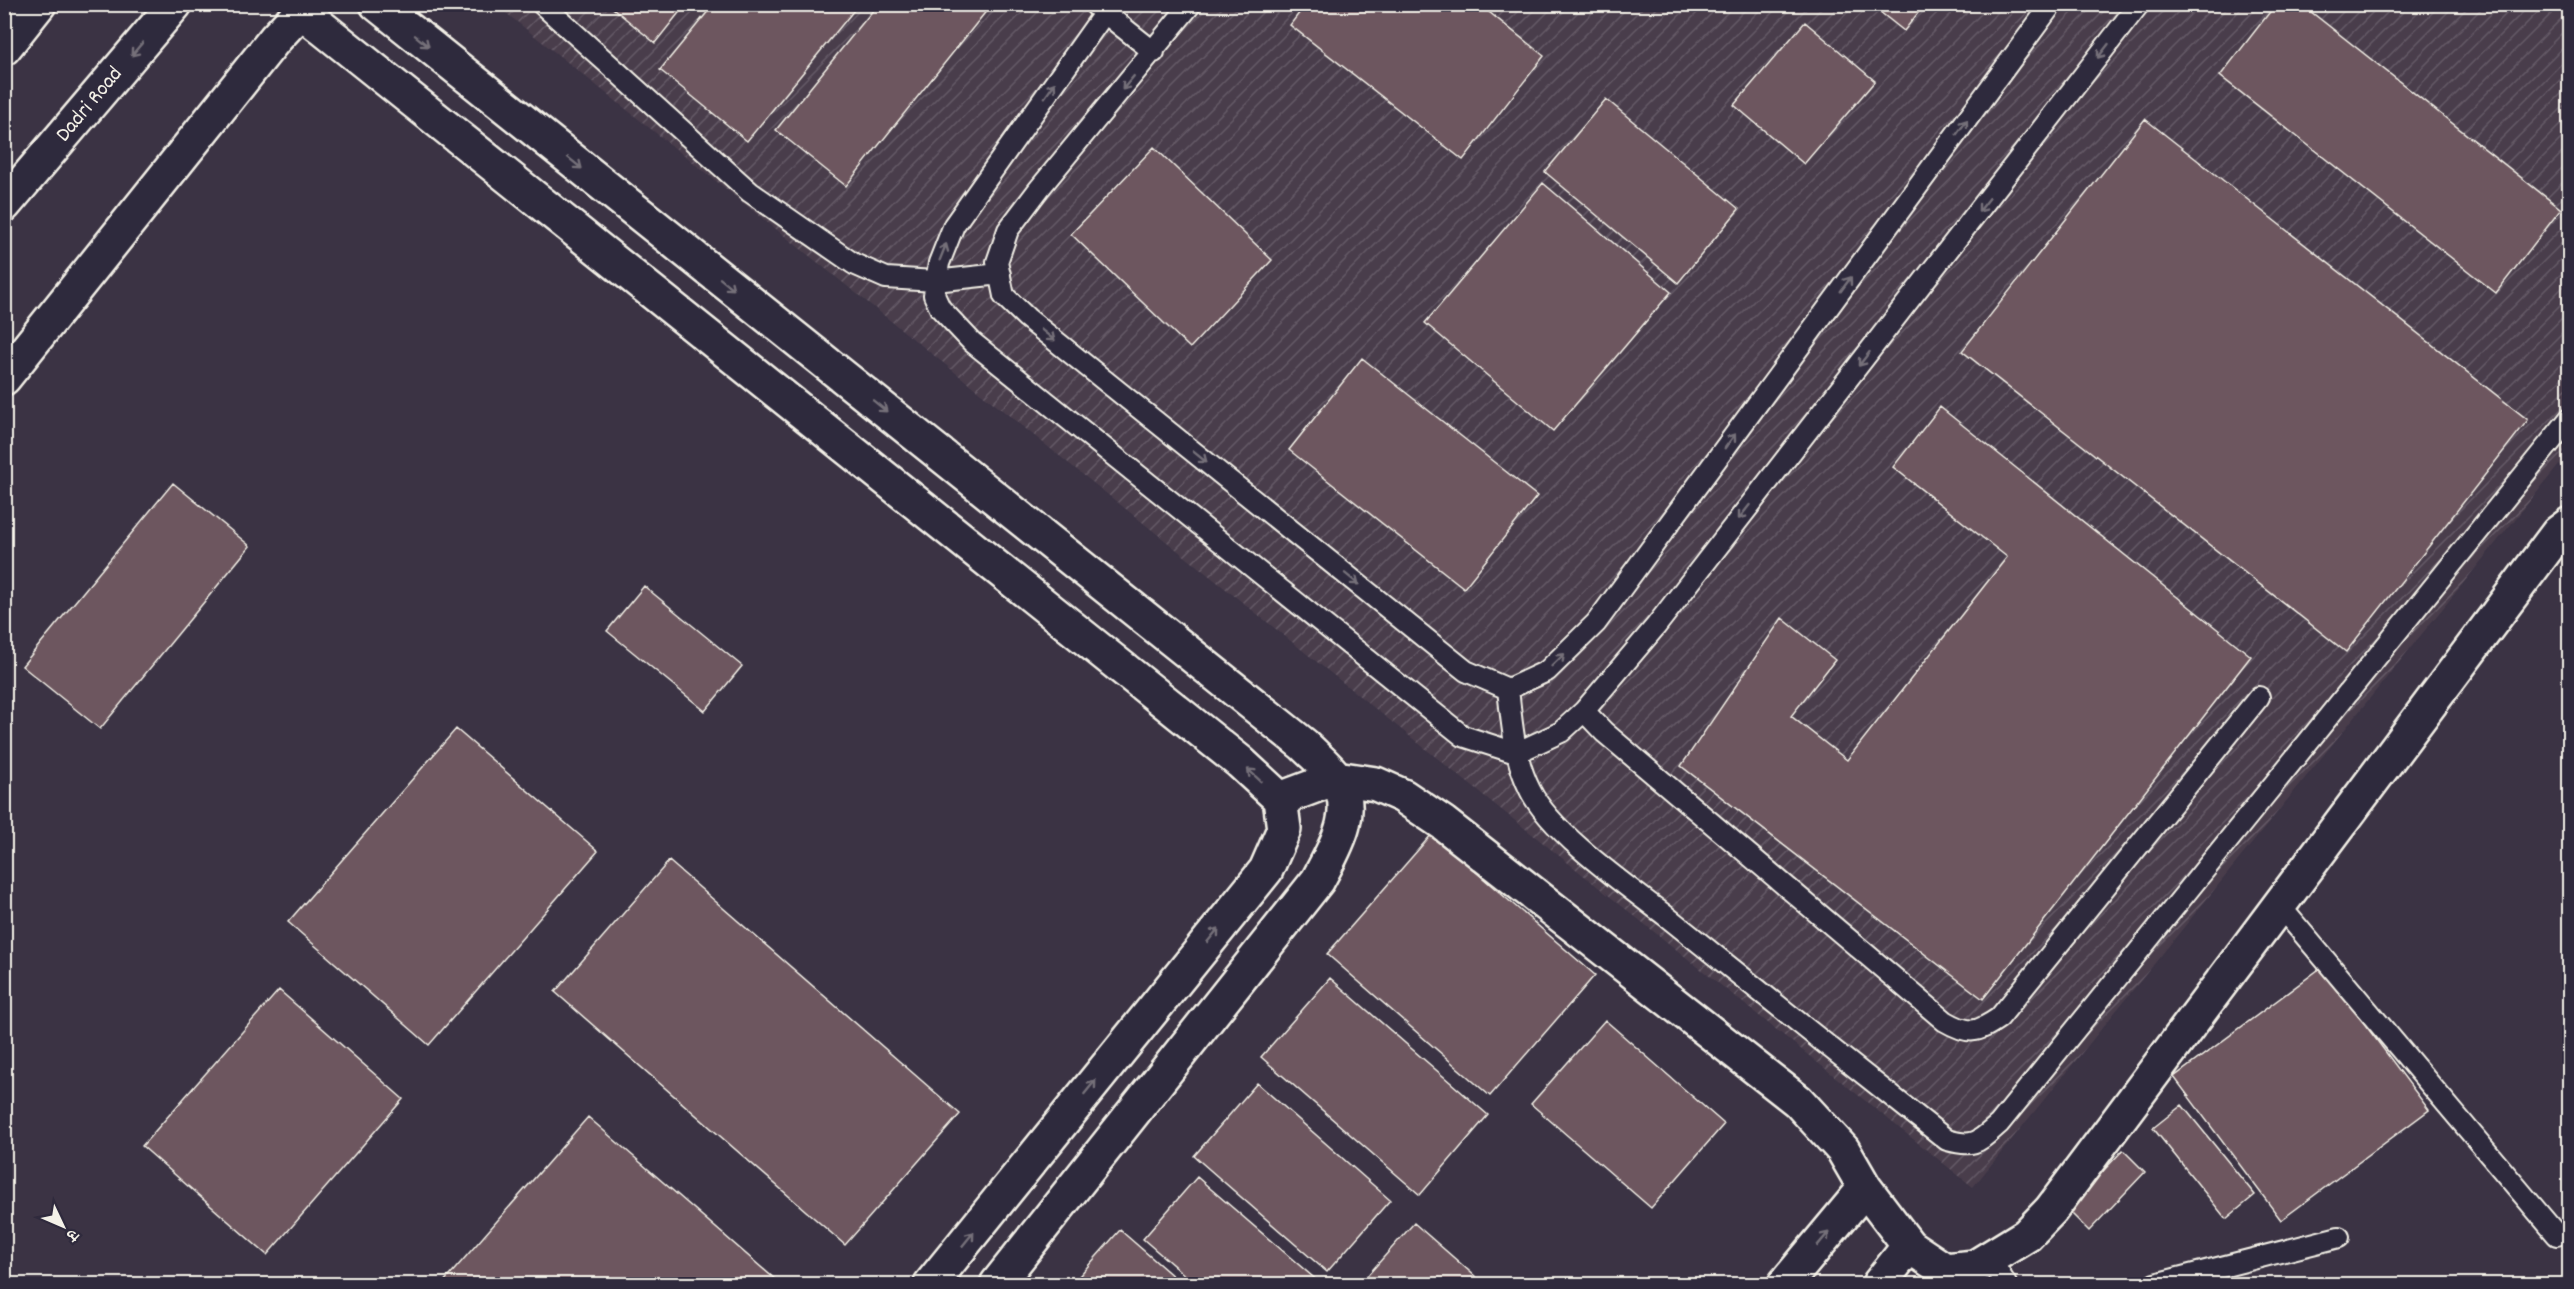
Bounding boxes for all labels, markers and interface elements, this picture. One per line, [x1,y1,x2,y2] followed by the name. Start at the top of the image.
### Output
[414,34,430,47] one-way arrow
[130,41,144,56] one-way arrow
[2097,42,2110,58] one-way arrow
[49,60,131,150] street label: Dadri Road
[1121,75,1135,90] one-way arrow
[1044,82,1056,98] one-way arrow
[1955,119,1968,135] one-way arrow
[567,156,583,169] one-way arrow
[1977,196,1990,212] one-way arrow
[938,243,949,262] one-way arrow
[1840,276,1852,292] one-way arrow
[719,278,735,291] one-way arrow
[1040,328,1055,342] one-way arrow
[1857,350,1870,366] one-way arrow
[871,399,887,412] one-way arrow
[1724,433,1737,449] one-way arrow
[1192,451,1208,464] one-way arrow
[1738,504,1751,520] one-way arrow
[1344,573,1360,586] one-way arrow
[1551,653,1566,667] one-way arrow
[1247,768,1262,782] one-way arrow
[1206,928,1219,944] one-way arrow
[1084,1079,1097,1095] one-way arrow
[33,1196,93,1256] north arrow
[60,1223,84,1247] text: उ
[961,1232,975,1247] one-way arrow
[1816,1232,1829,1248] one-way arrow

